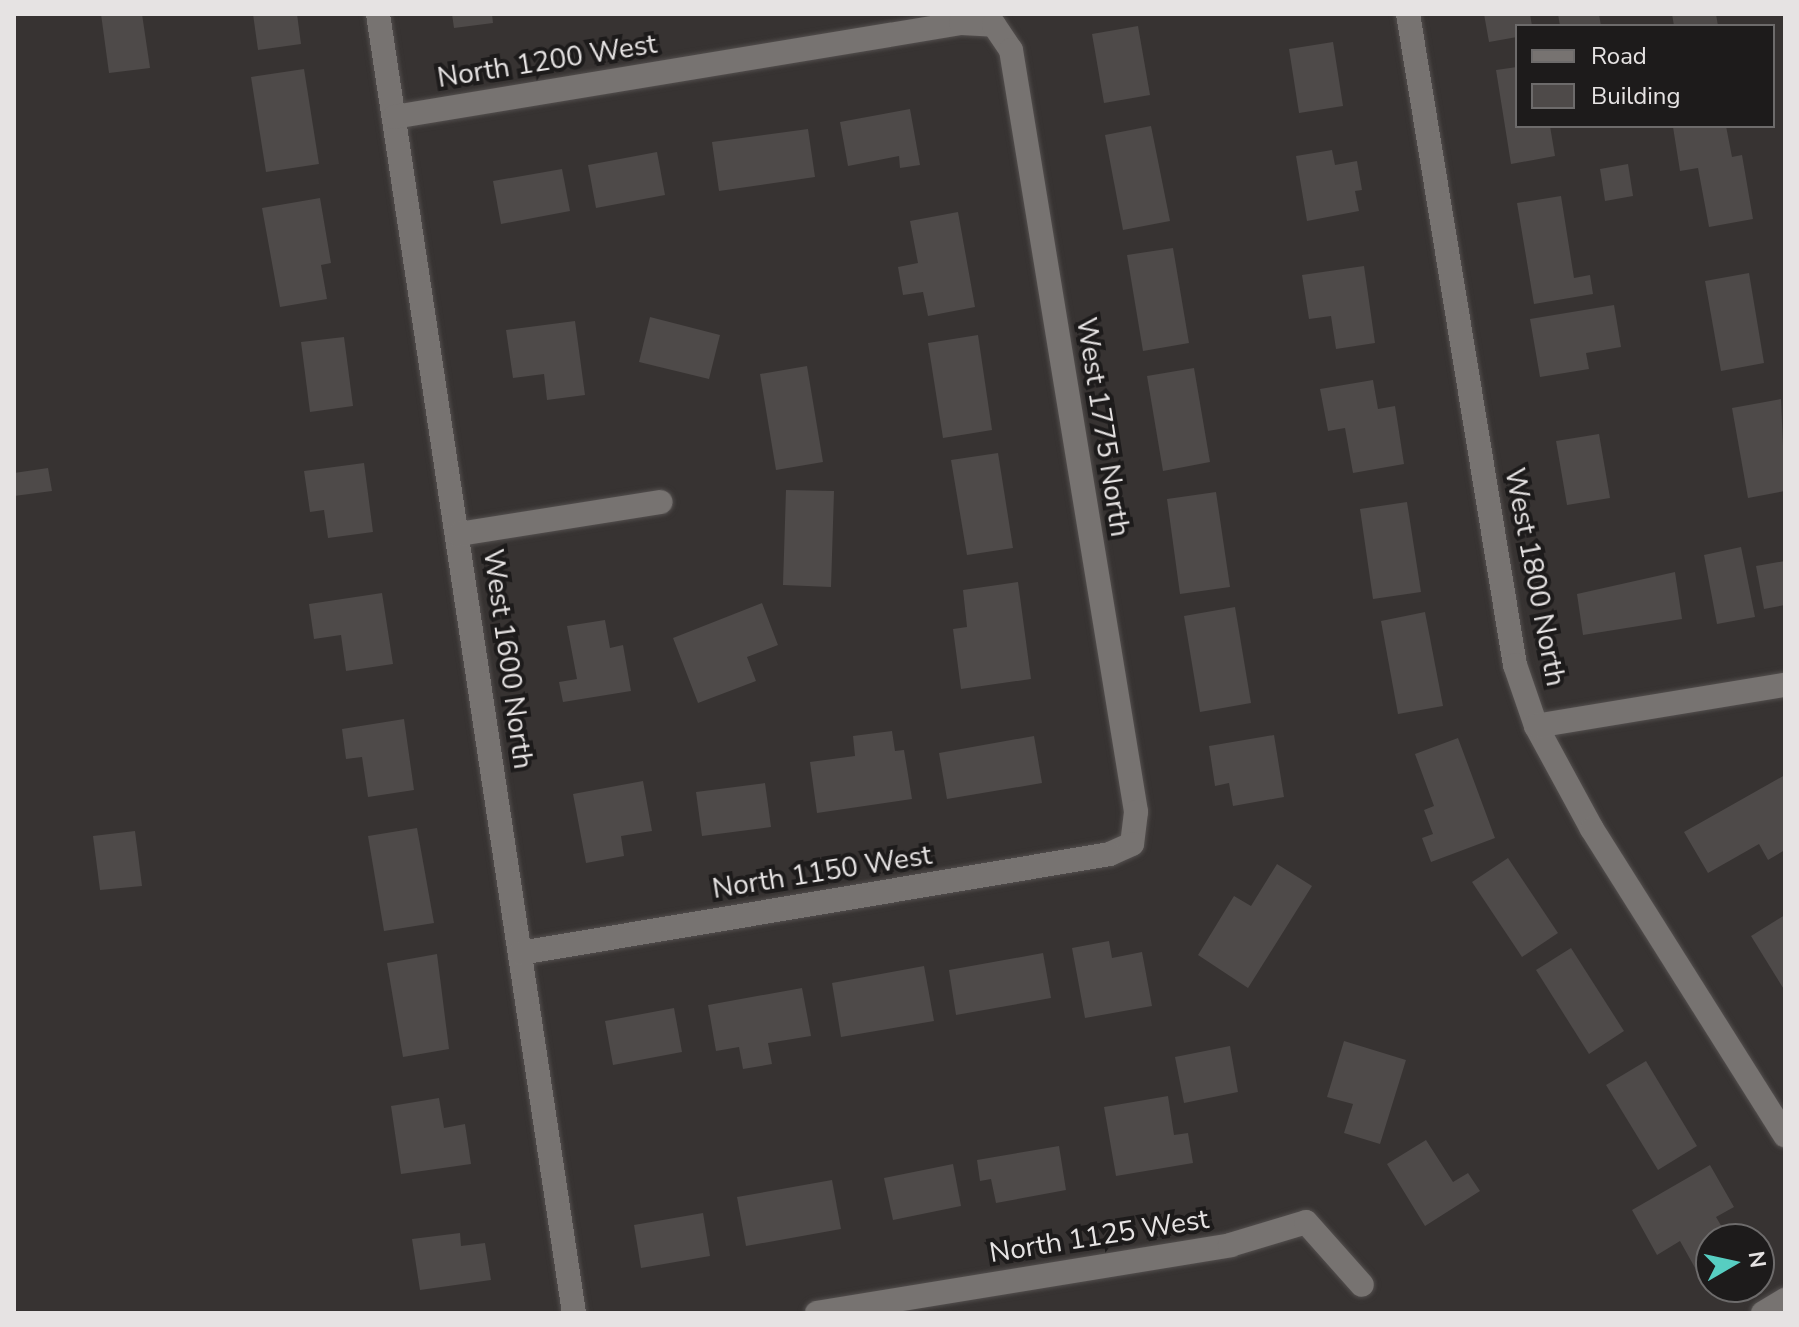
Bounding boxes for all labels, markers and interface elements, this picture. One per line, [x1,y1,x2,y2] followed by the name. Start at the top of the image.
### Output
[1515,24,1775,128] legend
[435,27,659,95] street label: North 1200 West
[1591,40,1647,72] text: Road
[1591,80,1681,112] text: Building
[1069,315,1137,539] street label: West 1775 North
[1497,465,1573,689] street label: West 1800 North
[476,547,540,771] street label: West 1600 North
[710,838,934,906] street label: North 1150 West
[987,1202,1211,1270] street label: North 1125 West
[1695,1223,1775,1303] north arrow
[1741,1249,1773,1270] text: N

